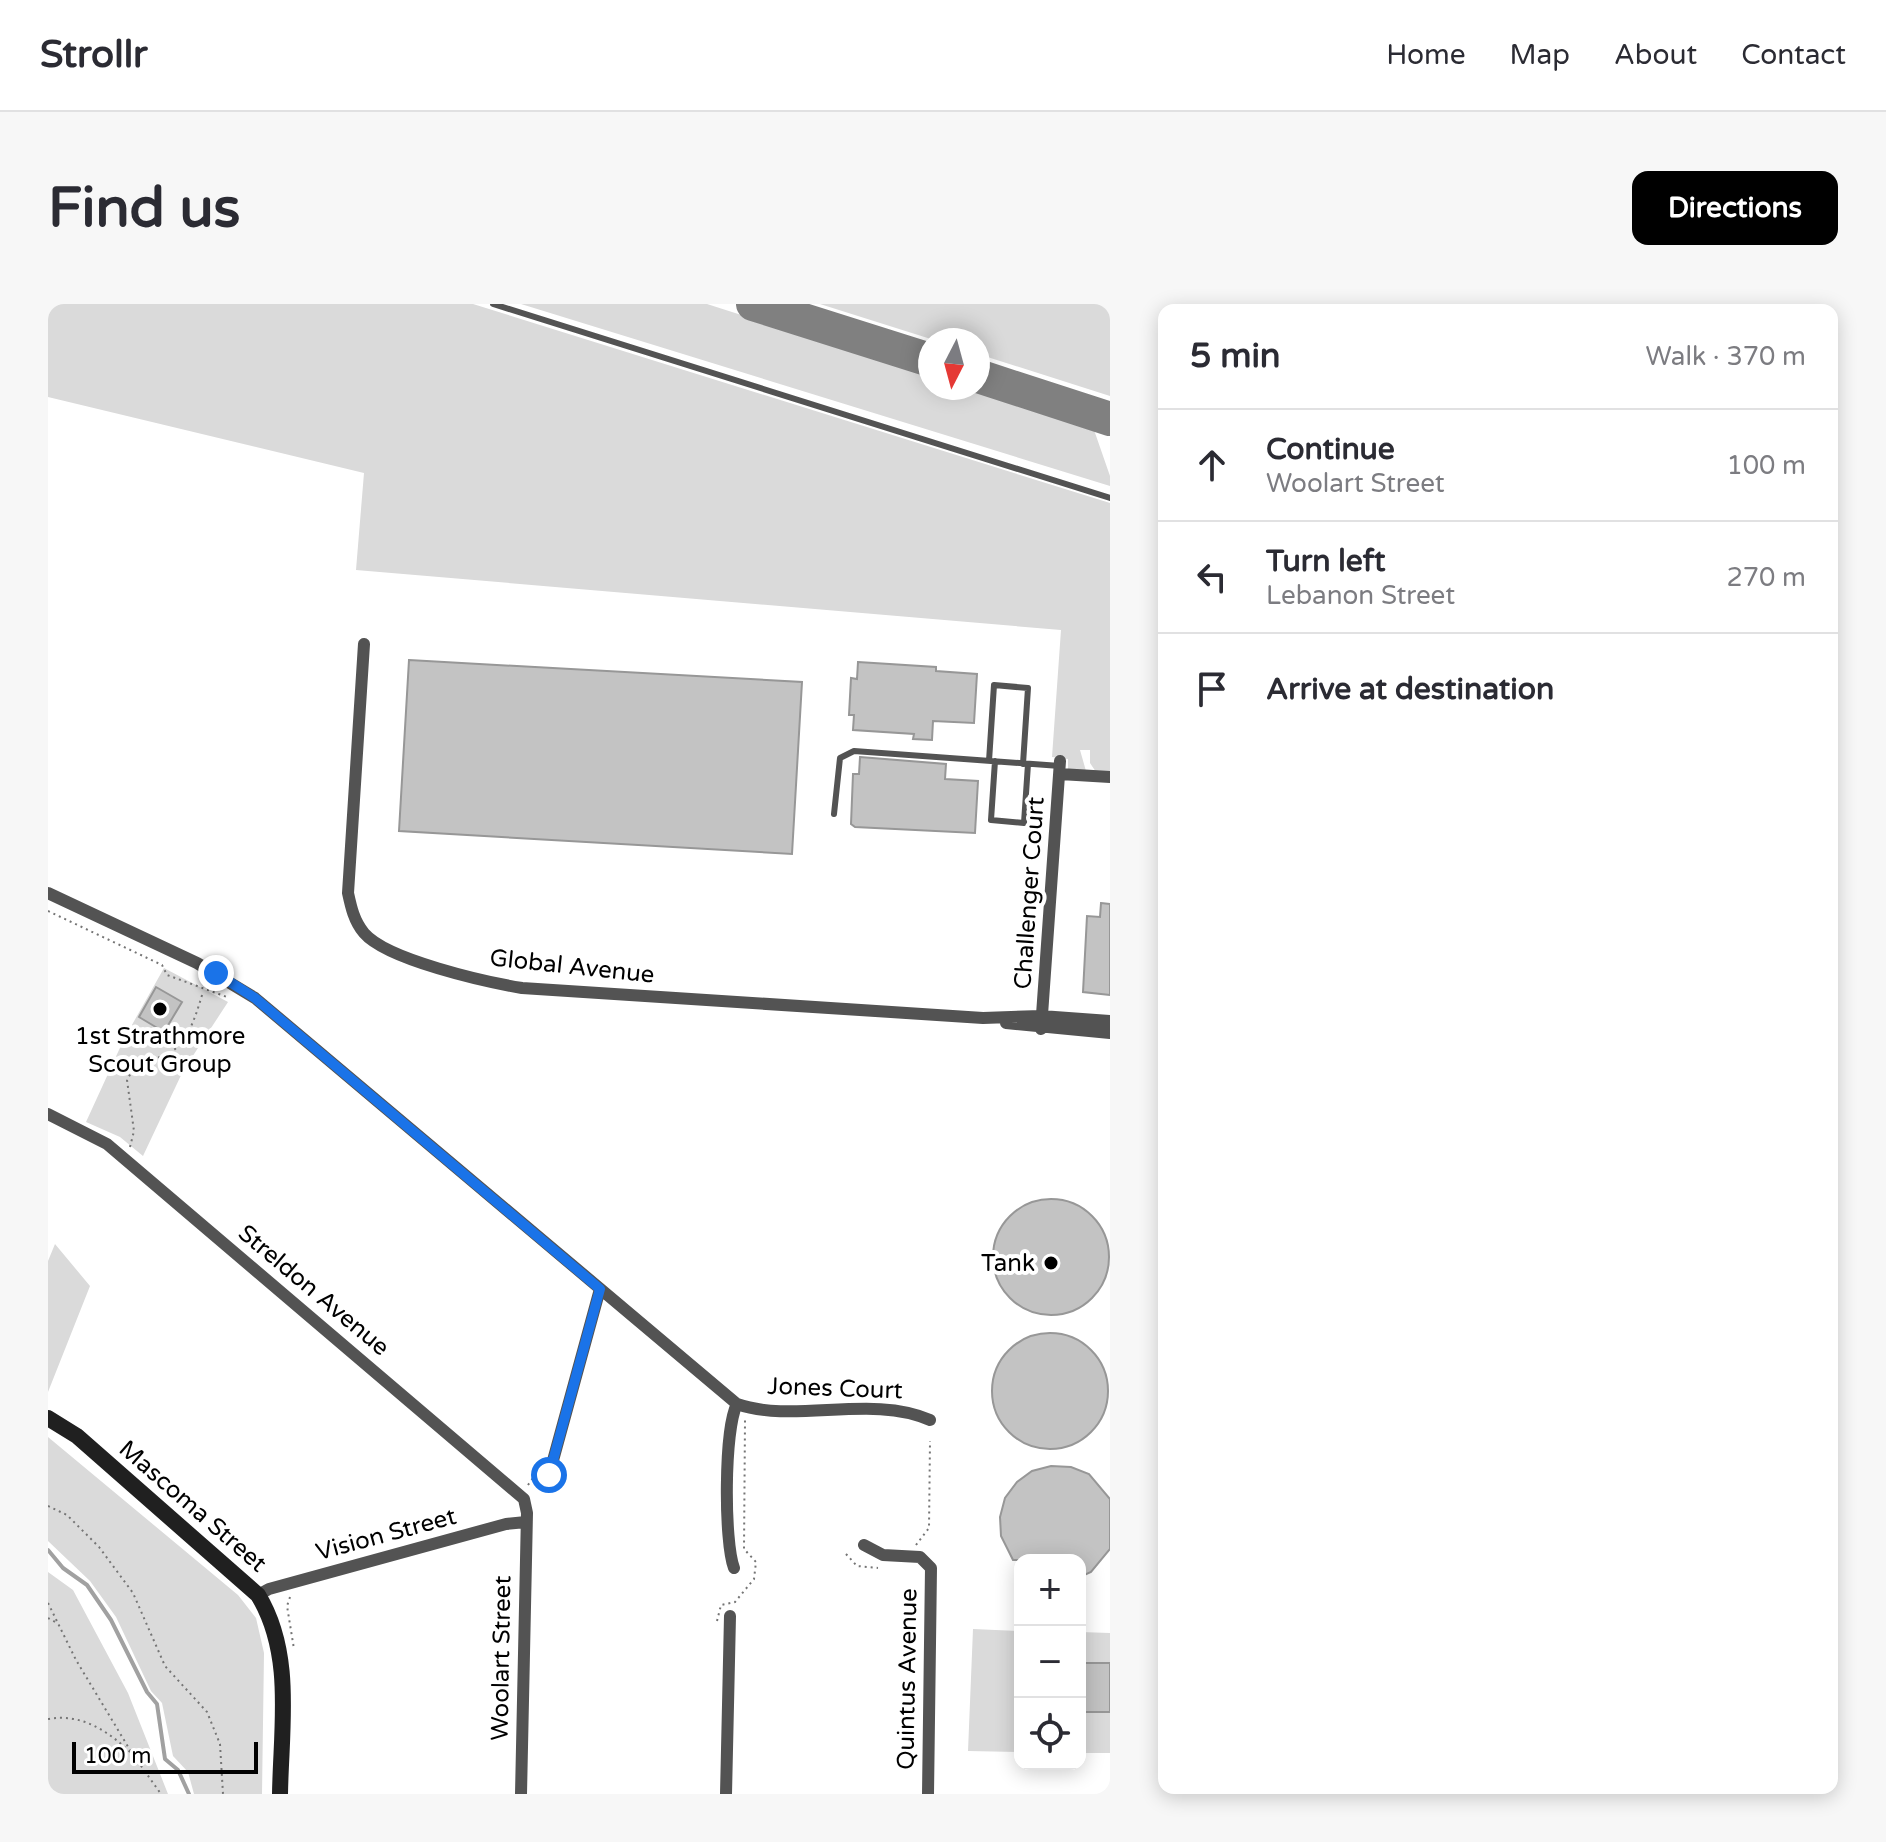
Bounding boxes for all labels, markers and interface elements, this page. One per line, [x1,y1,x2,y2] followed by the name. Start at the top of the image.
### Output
[40,32,148,78] text: Strollr
[1386,38,1466,72] text: Home
[1510,38,1570,72] text: Map
[1614,38,1697,72] text: About
[1741,38,1846,72] text: Contact
[1632,171,1838,245] button: Directions
[48,175,240,242] text: Find us
[918,328,990,400] north arrow
[1190,336,1281,377] text: 5 min
[1646,341,1806,372] text: Walk · 370 m
[1266,431,1395,468] text: Continue
[1190,443,1234,487] icon: ahead
[1726,450,1806,481] text: 100 m
[1266,468,1445,499] text: Woolart Street
[1266,543,1385,580] text: Turn left
[1190,555,1234,599] icon: left
[1726,562,1806,593] text: 270 m
[1266,580,1455,611] text: Lebanon Street
[1190,667,1234,711] icon: arrive
[1266,671,1554,708] text: Arrive at destination
[1008,796,1051,990] street label: Challenger Court
[488,943,656,990] street label: Global Avenue
[198,955,234,991] route end
[151,1000,169,1018] marker: 1st Strathmore Scout Group
[75,1022,245,1079] place label: 1st Strathmore Scout Group
[232,1219,395,1362] street label: Streldon Avenue
[981,1249,1035,1278] place label: Tank
[1042,1254,1060,1272] marker: Tank
[767,1372,903,1405] street label: Jones Court
[113,1434,272,1578] street label: Mascoma Street
[531,1457,567,1493] route start
[313,1502,459,1567] street label: Vision Street
[1014,1554,1086,1770] map controls
[1014,1554,1086,1626] button: +
[486,1575,517,1741] street label: Woolart Street
[891,1588,924,1770] street label: Quintus Avenue
[1014,1626,1086,1698] button: −
[1014,1698,1086,1770] button: locate
[72,1738,258,1774] scale bar
[84,1743,151,1769] text: 100 m

